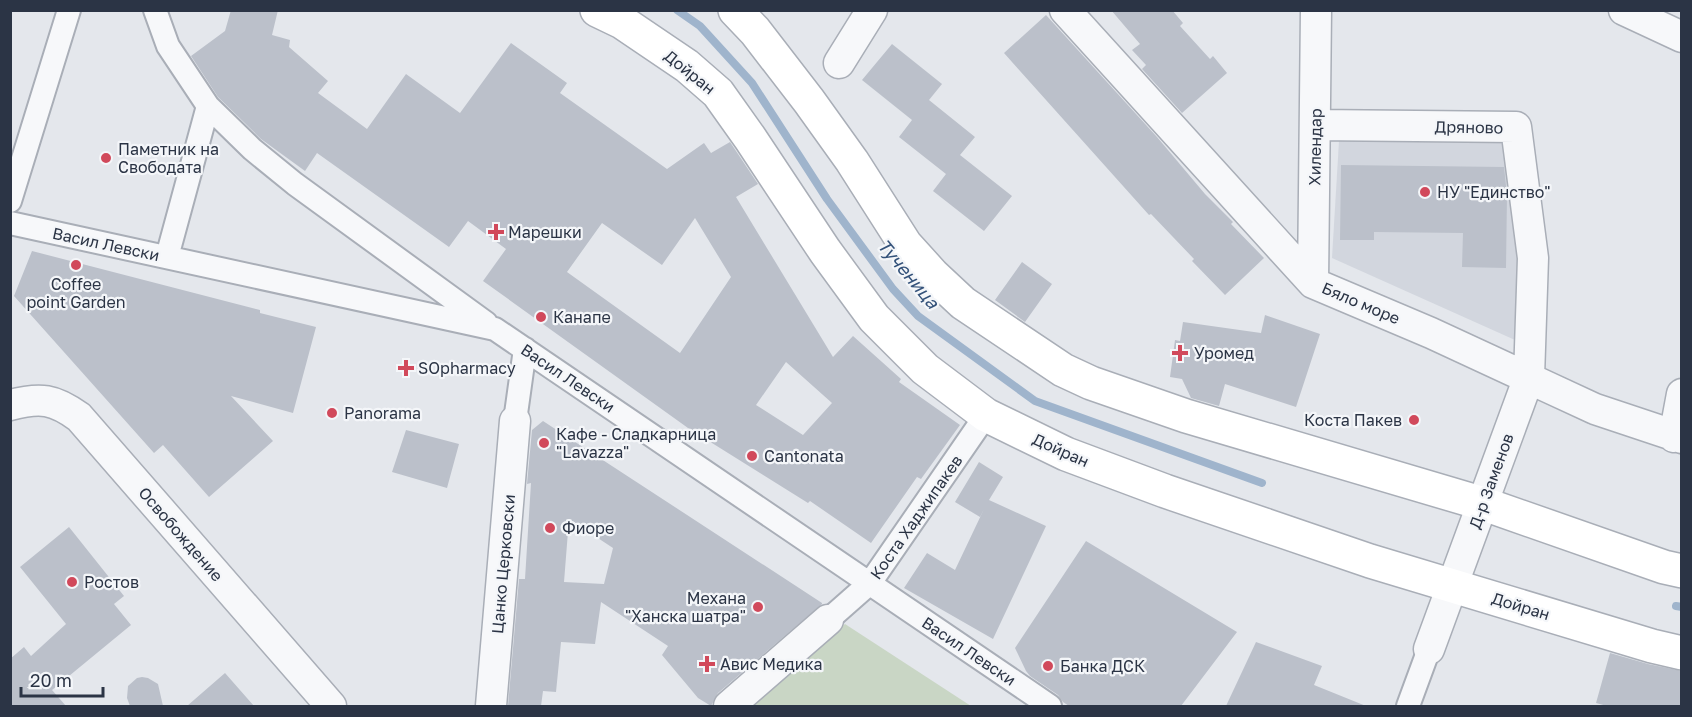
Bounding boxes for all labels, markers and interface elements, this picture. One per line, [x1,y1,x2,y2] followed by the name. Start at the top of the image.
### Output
[661,45,719,99] street label: Дойран
[1304,108,1326,186] street label: Хилендар
[1435,116,1503,138] street label: Дряново
[118,139,219,177] place label: Паметник на Свободата
[99,151,113,165] marker: Паметник на Свободата
[1437,182,1551,202] place label: НУ "Единство"
[1418,185,1432,199] marker: НУ "Единство"
[508,222,582,242] place label: Марешки
[51,223,161,265] street label: Васил Левски
[489,225,503,239] marker: Марешки
[873,234,945,313] water label: Тученица
[69,258,83,272] marker: Coffee point Garden
[26,274,126,312] place label: Coffee point Garden
[1319,278,1403,328] street label: Бяло море
[553,307,611,327] place label: Канапе
[534,310,548,324] marker: Канапе
[517,339,619,417] street label: Васил Левски
[1194,343,1254,363] place label: Уромед
[1171,344,1189,362] marker: Уромед
[418,358,516,378] place label: SOpharmacy
[399,361,413,375] marker: SOpharmacy
[344,403,421,423] place label: Panorama
[325,406,339,420] marker: Panorama
[1304,410,1402,430] place label: Коста Пакев
[1407,413,1421,427] marker: Коста Пакев
[556,424,716,462] place label: Кафе - Сладкарница "Lavazza"
[1030,429,1092,471] street label: Дойран
[1464,431,1518,531] street label: Д-р Заменов
[537,436,551,450] marker: Кафе - Сладкарница "Lavazza"
[764,446,844,466] place label: Cantonata
[745,449,759,463] marker: Cantonata
[866,451,966,583] street label: Коста Хаджипакев
[135,483,227,585] street label: Освобождение
[487,493,519,635] street label: Цанко Церковски
[562,518,614,538] place label: Фиоре
[543,521,557,535] marker: Фиоре
[84,572,139,592] place label: Ростов
[65,575,79,589] marker: Ростов
[625,588,746,626] place label: Механа "Ханска шатра"
[1490,588,1552,624] street label: Дойран
[751,600,765,614] marker: Механа "Ханска шатра"
[918,612,1020,690] street label: Васил Левски
[720,654,823,674] place label: Авис Медика
[698,655,716,673] marker: Авис Медика
[1060,656,1145,676] place label: Банка ДСК
[1041,659,1055,673] marker: Банка ДСК
[21,660,104,698] scale bar
[30,669,72,691] text: 20 m

